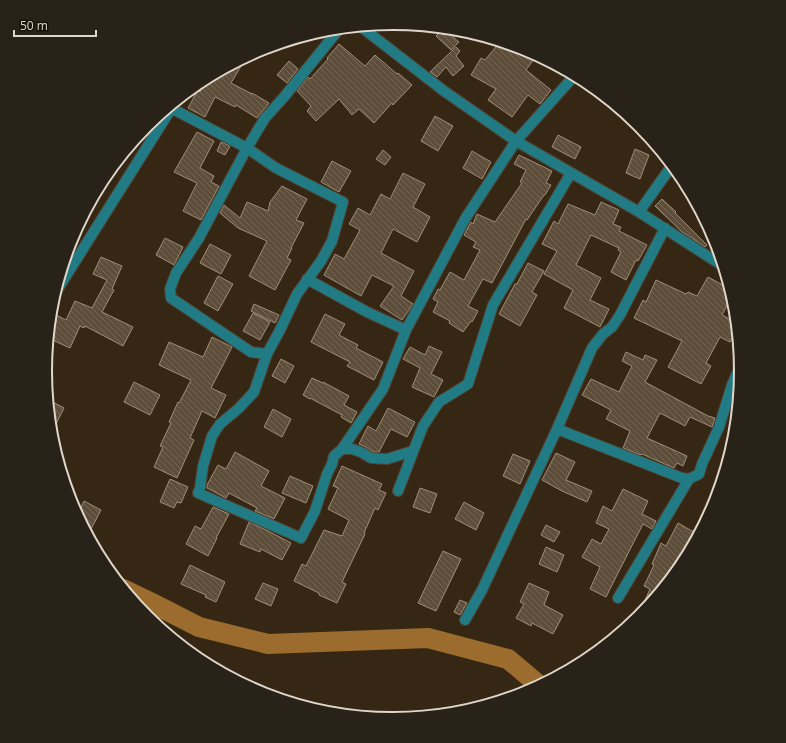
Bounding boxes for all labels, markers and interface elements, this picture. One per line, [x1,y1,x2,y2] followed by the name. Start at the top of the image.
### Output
[14,12,96,38] scale bar
[20,17,48,34] text: 50 m

